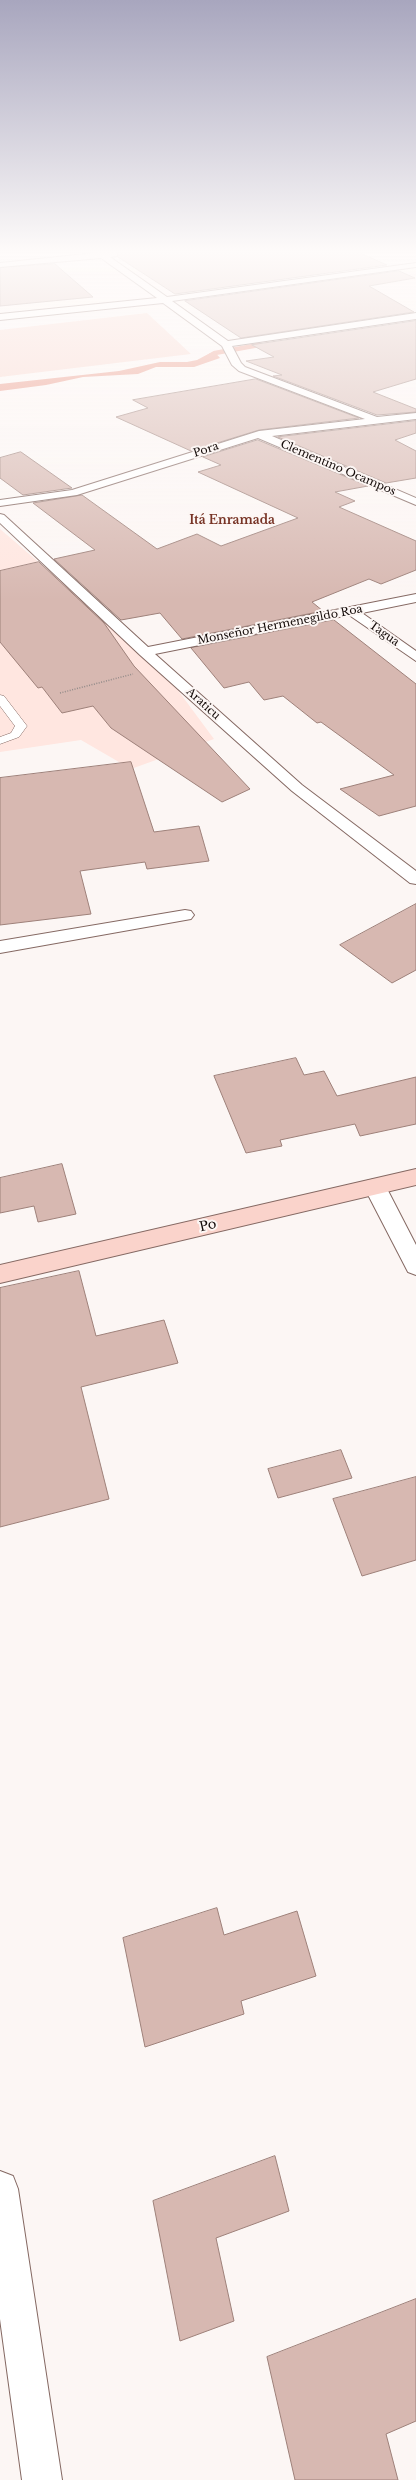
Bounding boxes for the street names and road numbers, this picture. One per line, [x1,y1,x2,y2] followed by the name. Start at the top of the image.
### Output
[278,438,398,498] street label: Clementino Ocampos
[192,440,220,460] street label: Pora
[196,603,364,647] street label: Monseñor Hermenegildo Roa
[366,619,402,649] street label: Tagua
[183,685,223,723] street label: Araticu
[198,1216,218,1236] street label: Po

